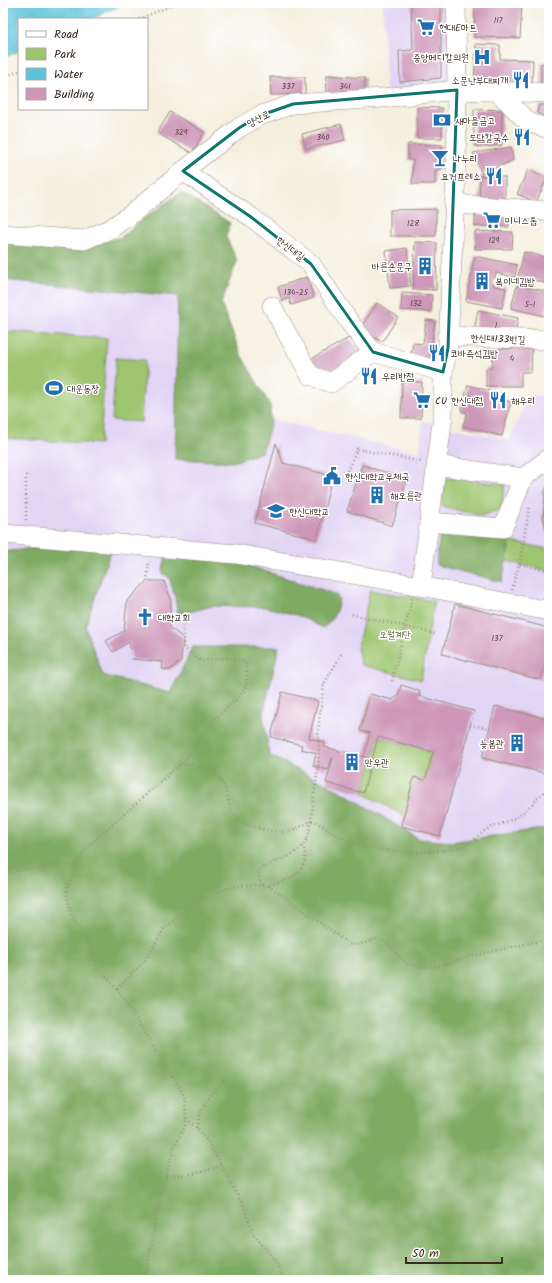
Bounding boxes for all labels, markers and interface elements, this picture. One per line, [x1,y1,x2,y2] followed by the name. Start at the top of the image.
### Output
[494,14,503,27] house number: 117
[416,17,436,37] supermarket icon: 현대E마트
[18,18,148,110] legend
[439,20,477,36] place label: 현대E마트
[54,25,79,44] text: Road
[54,45,76,64] text: Park
[472,47,492,67] hospital icon: 중앙메디칼의원
[413,50,469,66] place label: 중앙메디칼의원
[54,65,84,84] text: Water
[511,70,531,90] restaurant icon: 소문난부대찌개
[452,73,508,89] place label: 소문난부대찌개
[282,80,295,93] house number: 337
[339,80,351,93] house number: 341
[54,85,94,104] text: Building
[244,106,273,131] street label: 양산로
[432,110,452,130] bank icon: 새마을금고
[455,113,495,129] place label: 새마을금고
[174,126,188,139] house number: 329
[512,127,532,147] restaurant icon: 도담칼국수
[469,130,509,146] place label: 도담칼국수
[317,131,329,144] house number: 340
[430,148,450,168] bar icon: 나누리
[453,151,477,167] place label: 나누리
[484,166,504,186] restaurant icon: 요거프레소
[441,169,481,185] place label: 요거프레소
[482,210,502,230] supermarket icon: 미니스톱
[505,213,537,229] place label: 미니스톱
[407,217,419,230] house number: 128
[273,233,308,265] street label: 한신대길
[488,234,500,247] house number: 129
[415,256,435,276] building icon: 바른손문구
[372,259,412,275] place label: 바른손문구
[472,271,492,291] building icon: 복이네김밥
[495,274,535,290] place label: 복이네김밥
[284,286,309,299] house number: 134-25
[410,297,422,310] house number: 132
[525,298,536,311] house number: 5-1
[495,319,498,332] house number: 1
[470,330,526,348] street label: 한신대133번길
[427,343,447,363] restaurant icon: 코바즉석김밥
[450,346,498,362] place label: 코바즉석김밥
[510,352,515,365] house number: 4
[359,366,379,386] restaurant icon: 우리반점
[382,369,414,385] place label: 우리반점
[44,378,64,398] sports icon: 대운동장
[67,381,99,397] place label: 대운동장
[412,390,432,410] supermarket icon: CU 한신대점
[488,390,508,410] restaurant icon: 해우리
[435,393,483,409] place label: CU 한신대점
[511,393,535,409] place label: 해우리
[322,466,342,486] public building icon: 한신대학교우체국
[345,469,409,485] place label: 한신대학교우체국
[367,485,387,505] building icon: 해오름관
[390,488,422,504] place label: 해오름관
[266,501,286,521] school or university icon: 한신대학교
[289,504,329,520] place label: 한신대학교
[135,607,155,627] church icon: 대학교회
[158,610,190,626] place label: 대학교회
[379,627,411,643] park label: 오월계단
[492,632,503,645] house number: 137
[507,733,527,753] building icon: 늦봄관
[480,736,504,752] place label: 늦봄관
[342,752,362,772] building icon: 만우관
[365,755,389,771] place label: 만우관
[406,1239,502,1265] scale bar
[412,1244,439,1263] text: 50 m

